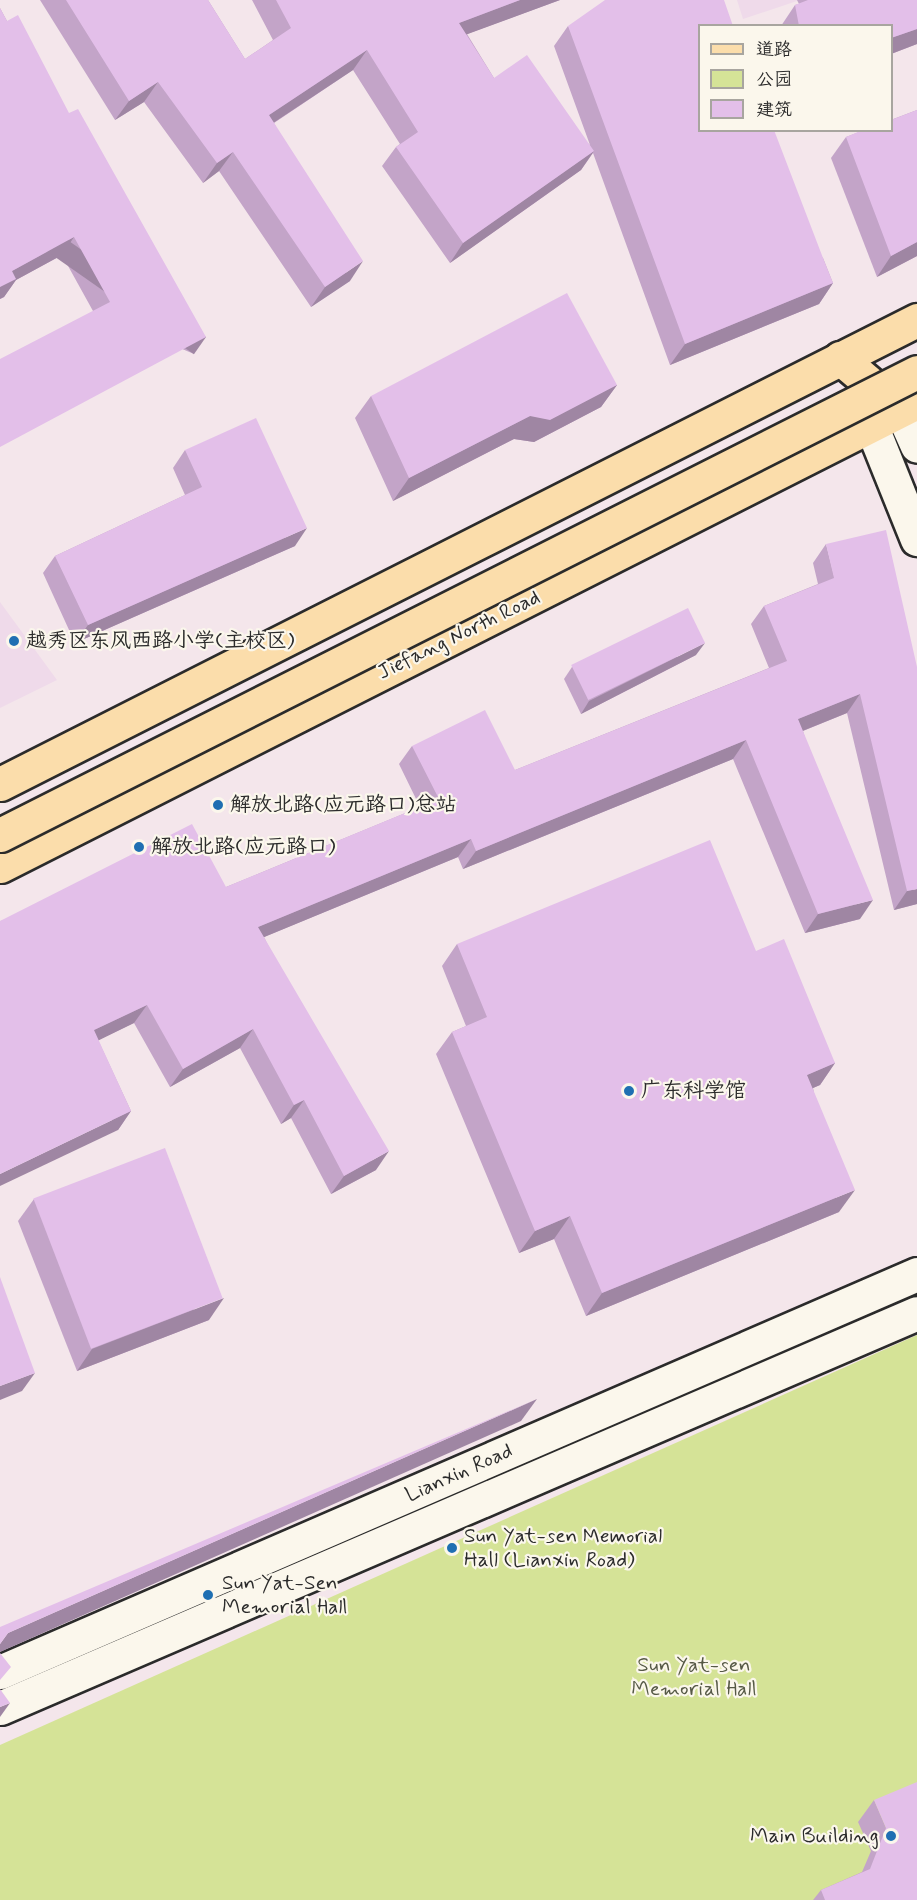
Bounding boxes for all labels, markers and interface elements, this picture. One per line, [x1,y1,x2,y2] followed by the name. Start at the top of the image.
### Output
[698,24,893,132] legend
[756,38,792,62] text: 道路
[756,68,792,92] text: 公园
[756,98,792,122] text: 建筑
[374,585,544,685] street label: Jiefang North Road
[26,628,294,654] place label: 越秀区东风西路小学(主校区)
[7,634,21,648] marker: 越秀区东风西路小学(主校区)
[230,792,456,818] place label: 解放北路(应元路口)总站
[211,798,225,812] marker: 解放北路(应元路口)总站
[151,834,335,860] place label: 解放北路(应元路口)
[132,840,146,854] marker: 解放北路(应元路口)
[641,1078,746,1104] place label: 广东科学馆
[622,1084,636,1098] marker: 广东科学馆
[402,1438,516,1508] street label: Lianxin Road
[464,1523,670,1573] place label: Sun Yat-sen Memorial Hall (Lianxin Road)
[445,1541,459,1555] marker: Sun Yat-sen Memorial Hall (Lianxin Road)
[222,1570,350,1620] place label: Sun Yat-Sen Memorial Hall
[199,1586,217,1604] marker: Sun Yat-Sen Memorial Hall
[630,1652,758,1702] park label: Sun Yat-sen Memorial Hall
[758,1823,879,1849] place label: Main Building
[884,1829,898,1843] marker: Main Building

